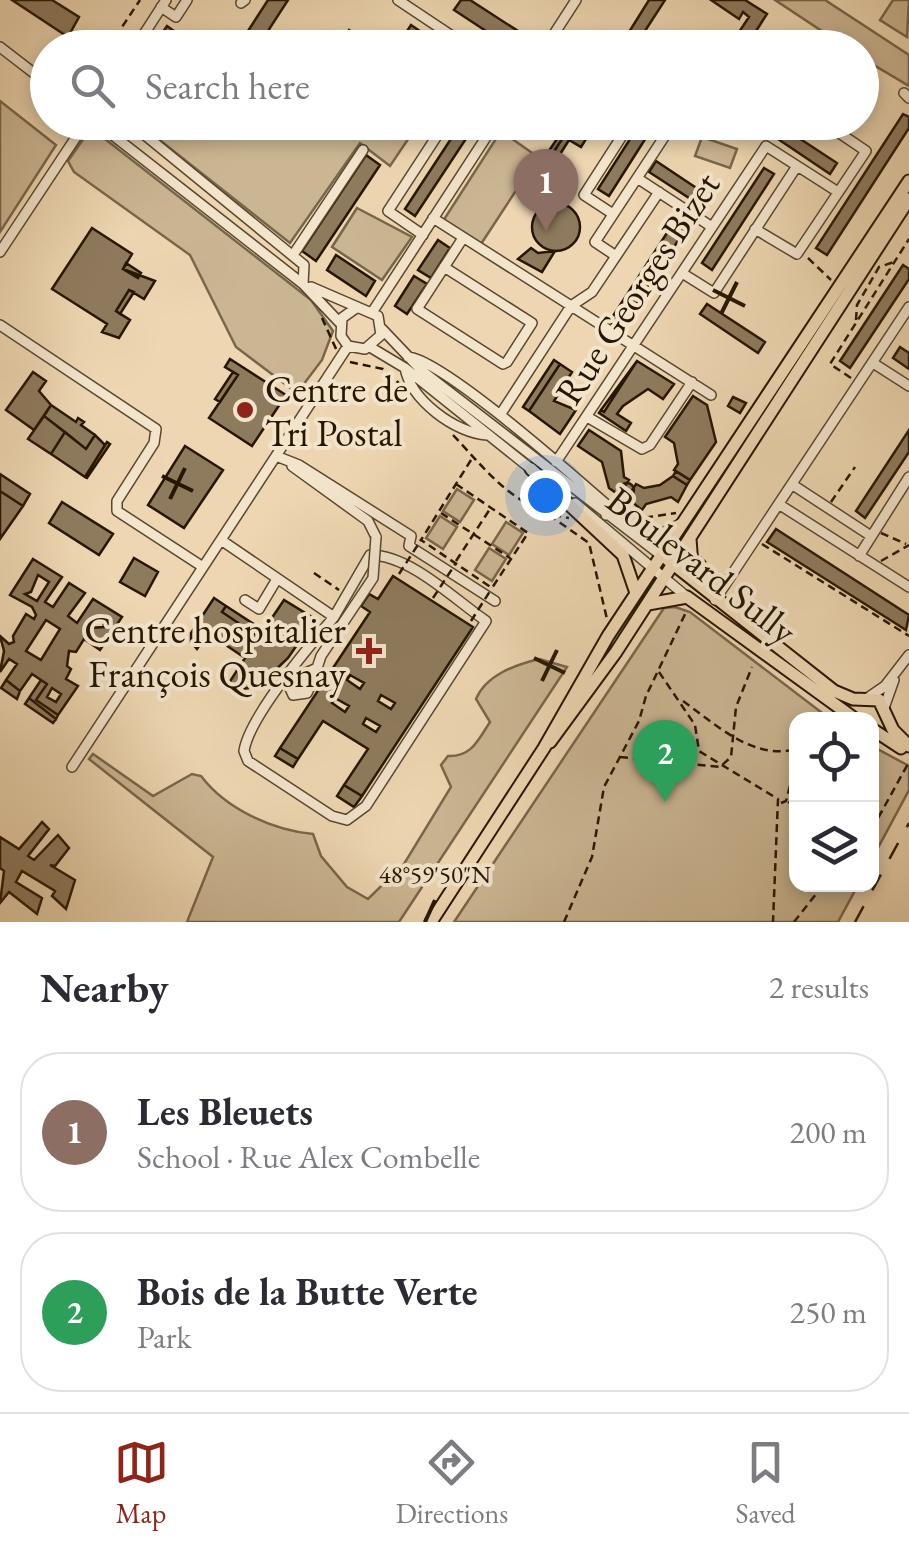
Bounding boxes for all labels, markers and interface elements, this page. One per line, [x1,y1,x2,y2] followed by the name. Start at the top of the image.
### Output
[30,30,879,140] search box
[65,58,120,113] icon: search
[145,61,310,110] text: Search here
[514,148,578,231] pin: 1
[544,163,730,413] street label: Rue Georges Bizet
[265,364,408,457] place label: Centre de Tri Postal
[234,399,256,421] marker: Centre de Tri Postal
[520,470,571,521] your location
[597,475,807,655] street label: Boulevard Sully
[84,605,346,698] place label: Centre hospitalier François Quesnay
[356,638,382,664] marker: Centre hospitalier François Quesnay
[789,712,879,892] map controls
[789,712,879,802] button: locate
[632,720,698,802] pin: 2
[789,802,879,892] button: layers
[379,858,491,890] text: 48°59'50"N
[40,960,169,1015] text: Nearby
[769,966,869,1008] text: 2 results
[137,1087,313,1136] text: Les Bleuets
[66,1111,83,1153] text: 1
[790,1111,867,1153] text: 200 m
[137,1136,480,1178] text: School · Rue Alex Combelle
[137,1267,478,1316] text: Bois de la Butte Verte
[66,1291,83,1333] text: 2
[790,1291,867,1333] text: 250 m
[137,1316,192,1358] text: Park
[114,1435,169,1531] tab: Map
[396,1435,508,1531] tab: Directions
[735,1435,795,1531] tab: Saved

